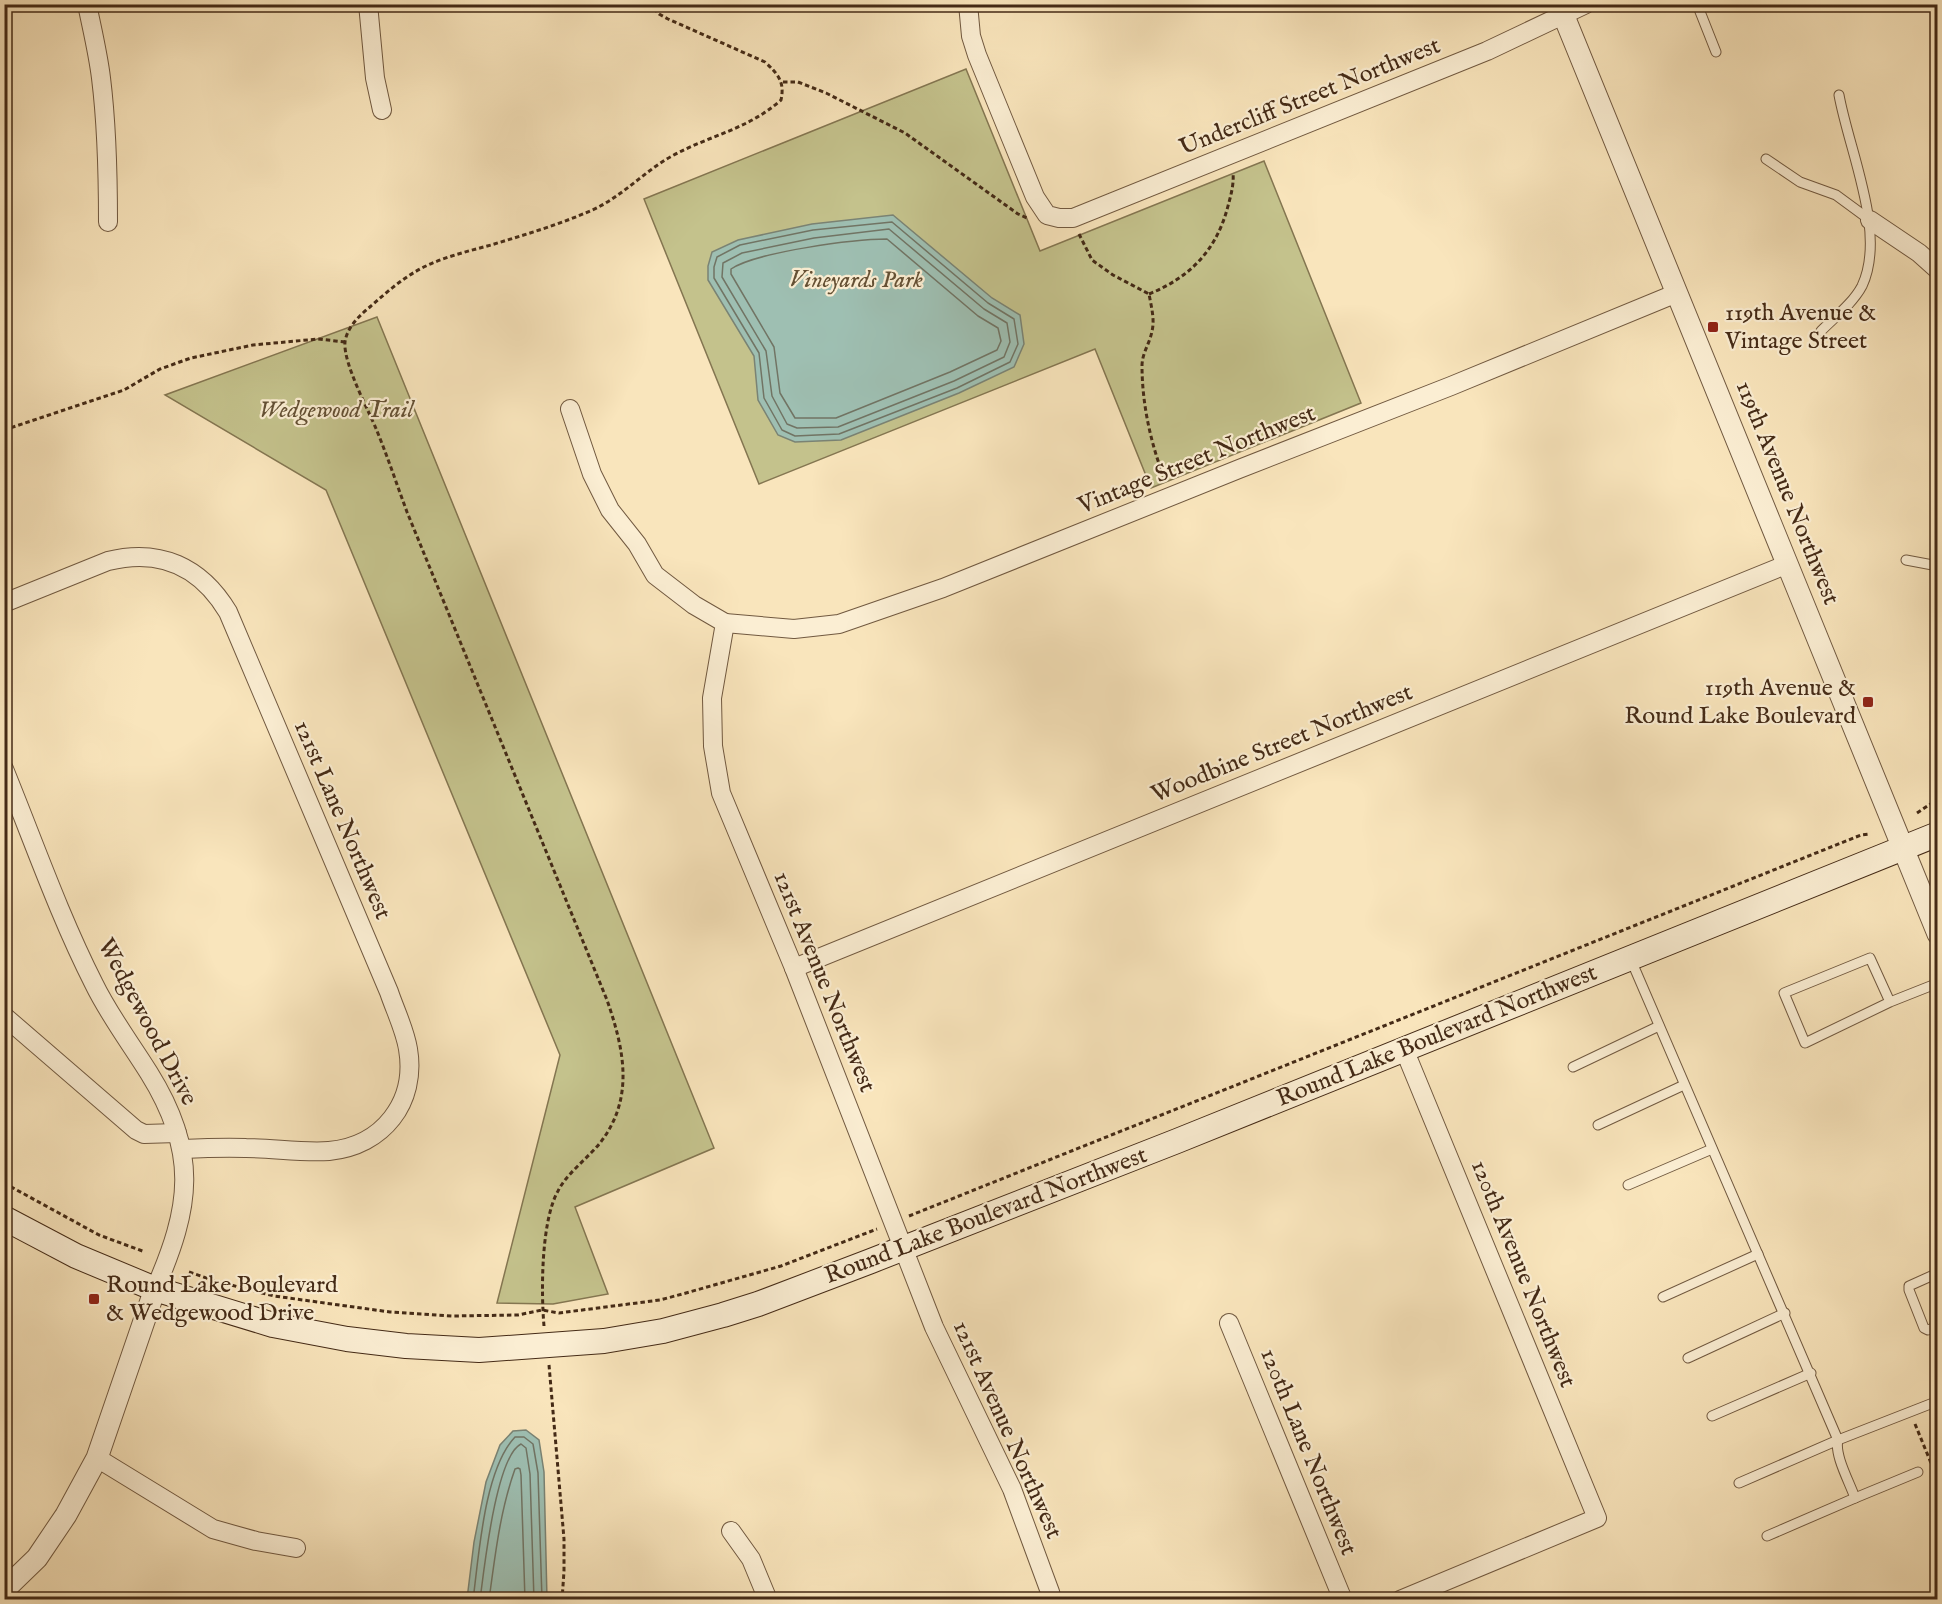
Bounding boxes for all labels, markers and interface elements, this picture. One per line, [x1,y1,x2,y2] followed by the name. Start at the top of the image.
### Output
[1175,30,1445,164] street label: Undercliff Street Northwest
[789,265,923,296] park label: Vineyards Park
[1724,298,1876,357] place label: 119th Avenue & Vintage Street
[1706,320,1720,334] marker: 119th Avenue & Vintage Street
[1728,376,1846,610] street label: 119th Avenue Northwest
[259,395,416,426] park label: Wedgewood Trail
[1073,398,1320,522] street label: Vintage Street Northwest
[1624,673,1856,732] place label: 119th Avenue & Round Lake Boulevard
[1147,677,1417,811] street label: Woodbine Street Northwest
[1861,695,1875,709] marker: 119th Avenue & Round Lake Boulevard
[286,716,398,924] street label: 121st Lane Northwest
[766,867,882,1097] street label: 121st Avenue Northwest
[90,933,204,1111] street label: Wedgewood Drive
[1272,957,1602,1115] street label: Round Lake Boulevard Northwest
[820,1140,1152,1292] street label: Round Lake Boulevard Northwest
[1463,1156,1583,1392] street label: 120th Avenue Northwest
[106,1270,338,1329] place label: Round Lake Boulevard & Wedgewood Drive
[87,1292,101,1306] marker: Round Lake Boulevard & Wedgewood Drive
[945,1316,1069,1544] street label: 121st Avenue Northwest
[1252,1344,1364,1560] street label: 120th Lane Northwest

